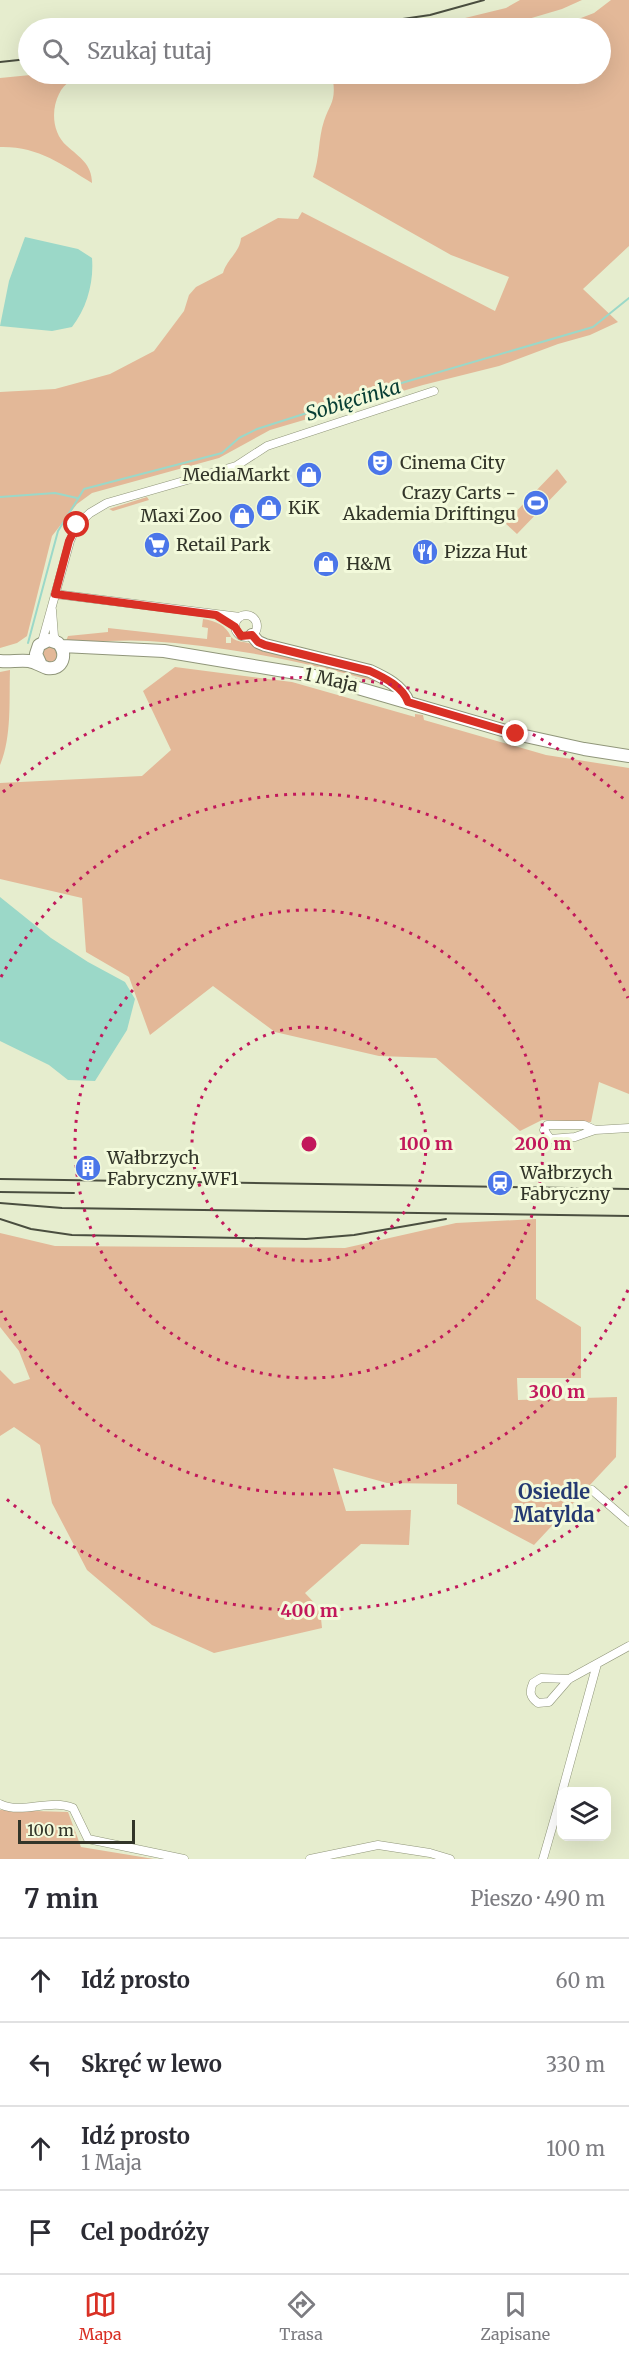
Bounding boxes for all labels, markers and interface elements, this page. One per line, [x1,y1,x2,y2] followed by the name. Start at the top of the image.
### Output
[18,18,611,84] search box
[39,35,72,68] icon: search
[87,37,212,65] text: Szukaj tutaj
[302,373,403,426] water label: Sobięcinka
[365,448,395,478] theatre icon: Cinema City
[400,451,506,474] place label: Cinema City
[294,460,324,490] shop icon: MediaMarkt
[183,463,290,486] place label: MediaMarkt
[342,481,516,525] place label: Crazy Carts - Akademia Driftingu
[521,488,551,518] sports icon: Crazy Carts - Akademia Driftingu
[254,493,284,523] shop icon: KiK
[288,496,320,519] place label: KiK
[227,501,257,531] shop icon: Maxi Zoo
[140,504,222,527] place label: Maxi Zoo
[63,511,89,537] route start
[142,530,172,560] supermarket icon: Retail Park
[176,533,271,556] place label: Retail Park
[410,537,440,567] restaurant icon: Pizza Hut
[444,540,527,563] place label: Pizza Hut
[311,549,341,579] shop icon: H&M
[346,552,391,575] place label: H&M
[302,662,361,697] street label: 1 Maja
[502,720,528,746] route end
[399,1132,453,1155] text: 100 m
[515,1132,571,1155] text: 200 m
[299,1134,319,1154] centre of rings
[106,1146,239,1190] place label: Wałbrzych Fabryczny WF1
[73,1153,103,1183] building icon: Wałbrzych Fabryczny WF1
[519,1161,613,1205] place label: Wałbrzych Fabryczny
[485,1168,515,1198] station icon: Wałbrzych Fabryczny
[529,1380,585,1403] text: 300 m
[513,1479,595,1527] district label: Osiedle Matylda
[280,1599,338,1622] text: 400 m
[557,1787,611,1841] map controls
[557,1787,611,1841] button: layers
[18,1817,135,1844] scale bar
[27,1820,74,1840] text: 100 m
[24,1882,98,1915] text: 7 min
[471,1886,605,1911] text: Pieszo · 490 m
[24,1964,57,1997] icon: ahead
[81,1966,190,1994] text: Idź prosto
[555,1968,605,1993] text: 60 m
[24,2048,57,2081] icon: left
[81,2050,222,2078] text: Skręć w lewo
[546,2052,605,2077] text: 330 m
[81,2122,190,2150] text: Idź prosto
[24,2132,57,2165] icon: ahead
[546,2136,605,2161] text: 100 m
[81,2150,142,2175] text: 1 Maja
[24,2216,57,2249] icon: arrive
[81,2218,209,2246] text: Cel podróży
[79,2288,122,2344] tab: Mapa
[279,2288,323,2344] tab: Trasa
[480,2288,550,2344] tab: Zapisane

